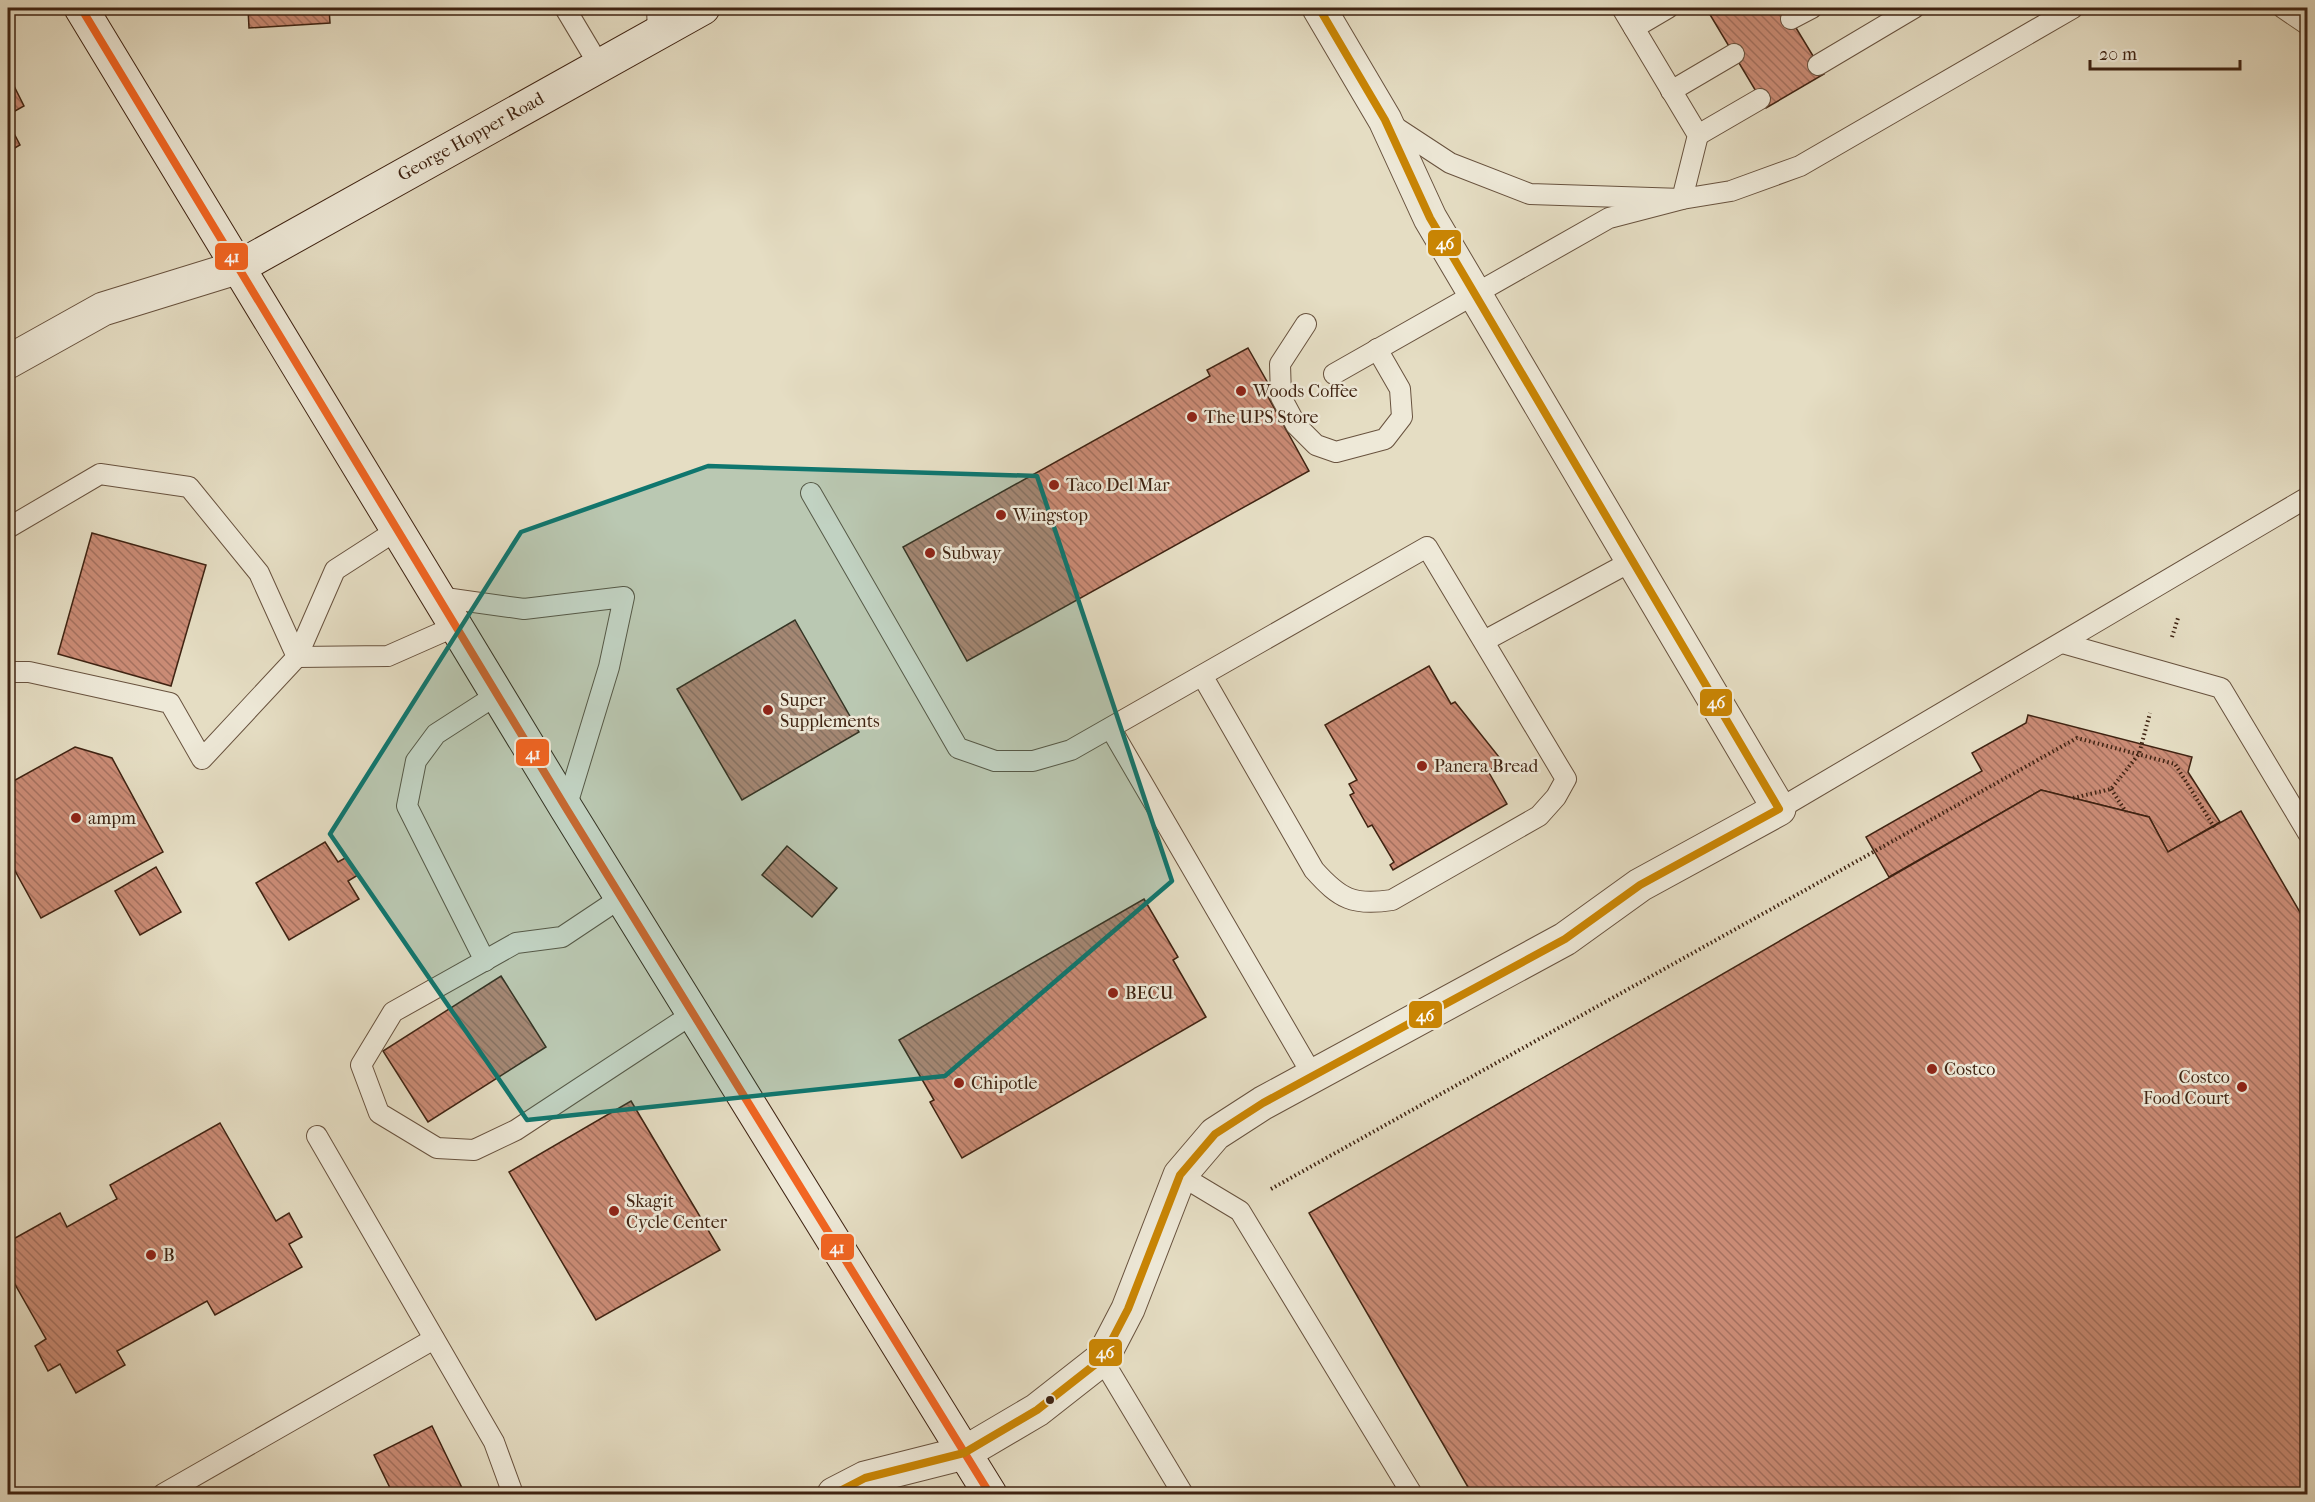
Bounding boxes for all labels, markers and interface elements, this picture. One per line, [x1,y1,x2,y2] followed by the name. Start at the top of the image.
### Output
[2090,33,2240,71] scale bar
[2099,44,2137,65] text: 20 m
[394,88,548,186] street label: George Hopper Road
[1427,229,1462,257] line badge: 46
[1435,234,1454,254] text: 46
[214,242,249,271] line badge: 41
[223,247,240,267] text: 41
[1252,381,1358,402] place label: Woods Coffee
[1234,384,1248,398] marker: Woods Coffee
[1204,407,1319,428] place label: The UPS Store
[1185,410,1199,424] marker: The UPS Store
[1066,475,1170,496] place label: Taco Del Mar
[1047,478,1061,492] marker: Taco Del Mar
[1012,505,1088,526] place label: Wingstop
[994,508,1008,522] marker: Wingstop
[942,543,1003,564] place label: Subway
[923,546,937,560] marker: Subway
[1699,688,1733,717] line badge: 46
[780,690,880,732] place label: Super Supplements
[1706,693,1725,713] text: 46
[761,703,775,717] marker: Super Supplements
[515,738,550,767] line badge: 41
[524,744,541,764] text: 41
[1434,756,1539,777] place label: Panera Bread
[1415,759,1429,773] marker: Panera Bread
[88,808,136,829] place label: ampm
[69,811,83,825] marker: ampm
[1125,983,1174,1004] place label: BECU
[1106,986,1120,1000] marker: BECU
[1408,1000,1443,1029] line badge: 46
[1415,1006,1434,1026] text: 46
[1944,1059,1995,1080] place label: Costco
[1925,1062,1939,1076] marker: Costco
[2143,1067,2231,1109] place label: Costco Food Court
[971,1073,1038,1094] place label: Chipotle
[952,1076,966,1090] marker: Chipotle
[2235,1080,2249,1094] marker: Costco Food Court
[626,1191,728,1233] place label: Skagit Cycle Center
[607,1204,621,1218] marker: Skagit Cycle Center
[820,1233,855,1261] line badge: 41
[828,1238,845,1258] text: 41
[163,1245,175,1266] place label: B
[144,1248,158,1262] marker: B
[1088,1338,1123,1367] line badge: 46
[1095,1343,1114,1363] text: 46
[1044,1394,1056,1406] unlabelled marker

